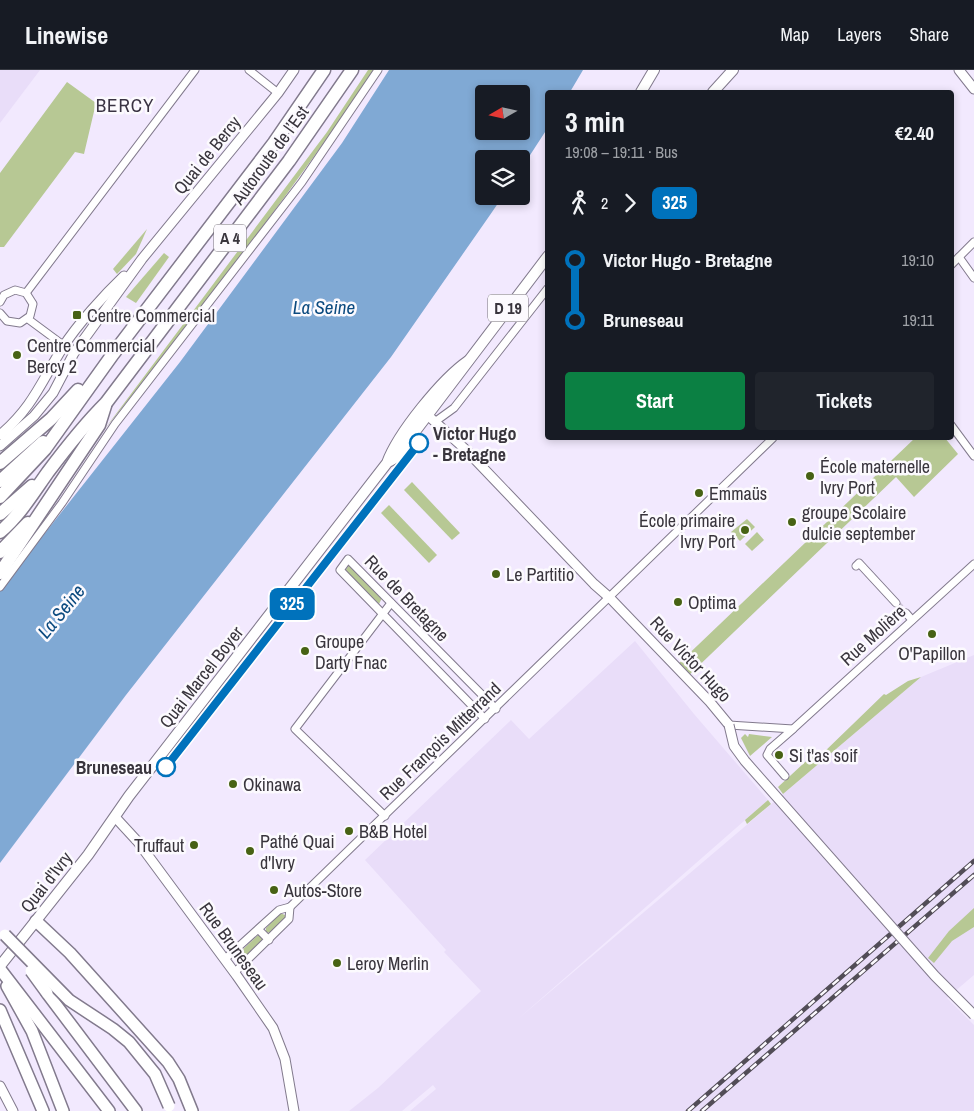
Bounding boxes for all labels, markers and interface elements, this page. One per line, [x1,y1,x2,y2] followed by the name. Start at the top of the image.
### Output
[25,19,108,51] text: Linewise
[781,22,809,47] text: Map
[837,22,882,47] text: Layers
[910,22,949,47] text: Share
[475,85,530,140] north arrow
[475,85,530,205] map controls
[96,92,154,118] district label: BERCY
[225,101,314,210] street label: Autoroute de l’Est
[565,103,625,141] text: 3 min
[168,110,247,200] street label: Quai de Bercy
[895,120,934,146] text: €2.40
[565,141,678,163] text: 19:08 – 19:11 · Bus
[475,150,530,205] button: layers
[565,189,593,217] icon: walk
[616,189,644,217] icon: forward
[662,190,687,215] text: 325
[601,192,608,214] text: 2
[214,224,246,252] road number: A 4
[603,247,772,273] text: Victor Hugo - Bretagne
[901,249,934,271] text: 19:10
[293,294,355,320] water label: La Seine
[488,294,528,322] road number: D 19
[87,303,215,328] place label: Centre Commercial
[603,307,684,333] text: Bruneseau
[71,309,83,321] marker: Centre Commercial
[902,309,934,331] text: 19:11
[27,333,155,379] place label: Centre Commercial Bercy 2
[11,349,23,361] marker: Centre Commercial Bercy 2
[565,372,745,430] button: Start
[755,372,934,430] button: Tickets
[433,421,516,467] place label: Victor Hugo - Bretagne
[409,433,429,453] marker: Victor Hugo - Bretagne
[820,454,930,500] place label: École maternelle Ivry Port
[804,470,816,482] marker: École maternelle Ivry Port
[709,481,767,506] place label: Emmaüs
[693,487,705,499] marker: Emmaüs
[802,500,915,546] place label: groupe Scolaire dulcie september
[639,508,735,554] place label: École primaire Ivry Port
[786,516,798,528] marker: groupe Scolaire dulcie september
[739,524,751,536] marker: École primaire Ivry Port
[359,549,455,647] street label: Rue de Bretagne
[506,562,574,587] place label: Le Partitio
[490,568,502,580] marker: Le Partitio
[31,579,91,643] water label: La Seine
[263,588,321,620] line badge: 325
[688,590,736,615] place label: Optima
[280,591,304,616] text: 325
[672,596,684,608] marker: Optima
[835,599,911,671] street label: Rue Molière
[645,611,737,707] street label: Rue Victor Hugo
[153,621,249,733] street label: Quai Marcel Boyer
[926,628,938,640] marker: O'Papillon
[315,629,387,675] place label: Groupe Darty Fnac
[898,641,966,666] place label: O'Papillon
[299,645,311,657] marker: Groupe Darty Fnac
[374,676,506,806] street label: Rue François Mitterrand
[789,743,858,768] place label: Si t'as soif
[773,749,785,761] marker: Si t'as soif
[76,755,152,780] place label: Bruneseau
[156,757,176,777] marker: Bruneseau
[243,772,301,797] place label: Okinawa
[227,778,239,790] marker: Okinawa
[359,819,427,844] place label: B&B Hotel
[343,825,355,837] marker: B&B Hotel
[260,829,335,875] place label: Pathé Quai d'Ivry
[134,833,184,858] place label: Truffaut
[188,839,200,851] marker: Truffaut
[244,845,256,857] marker: Pathé Quai d'Ivry
[14,846,78,918] street label: Quai d'Ivry
[283,878,362,903] place label: Autos-Store
[268,884,280,896] marker: Autos-Store
[194,897,274,995] street label: Rue Bruneseau
[347,951,429,976] place label: Leroy Merlin
[331,957,343,969] marker: Leroy Merlin

